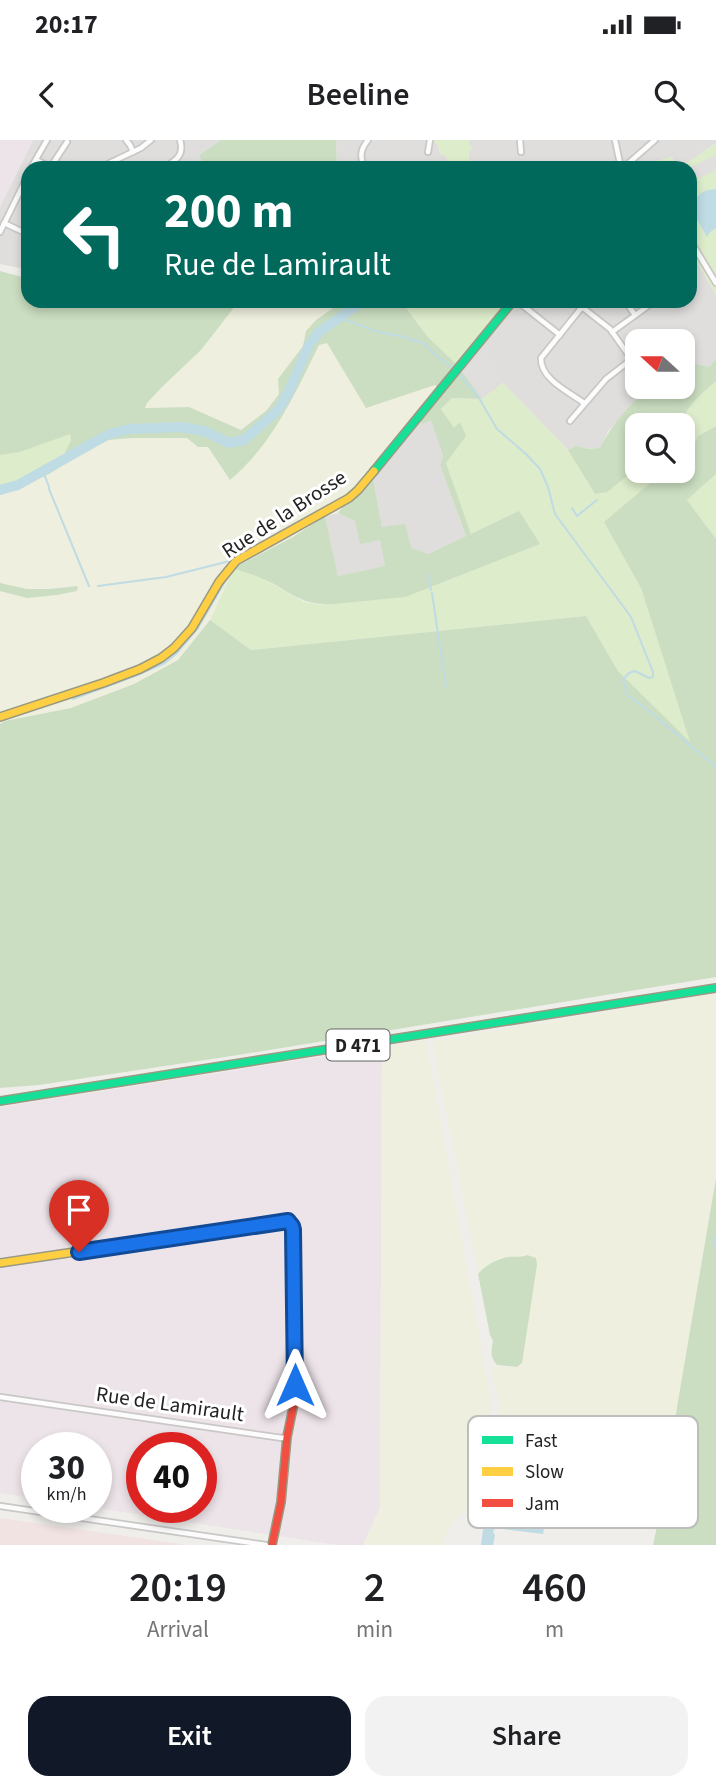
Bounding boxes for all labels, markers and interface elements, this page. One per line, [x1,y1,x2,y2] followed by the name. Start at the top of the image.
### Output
[35,6,98,43] text: 20:17
[307,72,409,118] text: Beeline
[28,76,66,114] icon: back
[650,76,688,114] icon: search
[164,177,293,247] text: 200 m
[49,189,140,280] icon: left
[164,242,391,288] text: Rue de Lamirault
[625,329,695,399] north arrow
[625,329,695,483] map controls
[625,413,695,483] button: search
[216,462,352,566] street label: Rue de la Brosse
[326,1030,390,1060] road number: D 471
[49,1180,109,1252] pin
[60,1191,98,1229] icon: arrive
[258,1348,332,1422] position arrow
[94,1379,246,1429] street label: Rue de Lamirault
[468,1416,698,1528] legend
[525,1428,558,1455] text: Fast
[126,1432,217,1523] speed limit sign: 40
[48,1443,85,1493] text: 30
[525,1459,564,1486] text: Slow
[47,1482,86,1507] text: km/h
[525,1491,559,1518] text: Jam
[129,1558,227,1618] text: 20:19
[364,1558,385,1618] text: 2
[522,1558,587,1618] text: 460
[147,1613,209,1646] text: Arrival
[356,1613,393,1646] text: min
[545,1613,564,1646] text: m
[28,1696,351,1776] button: Exit
[365,1696,688,1776] button: Share

